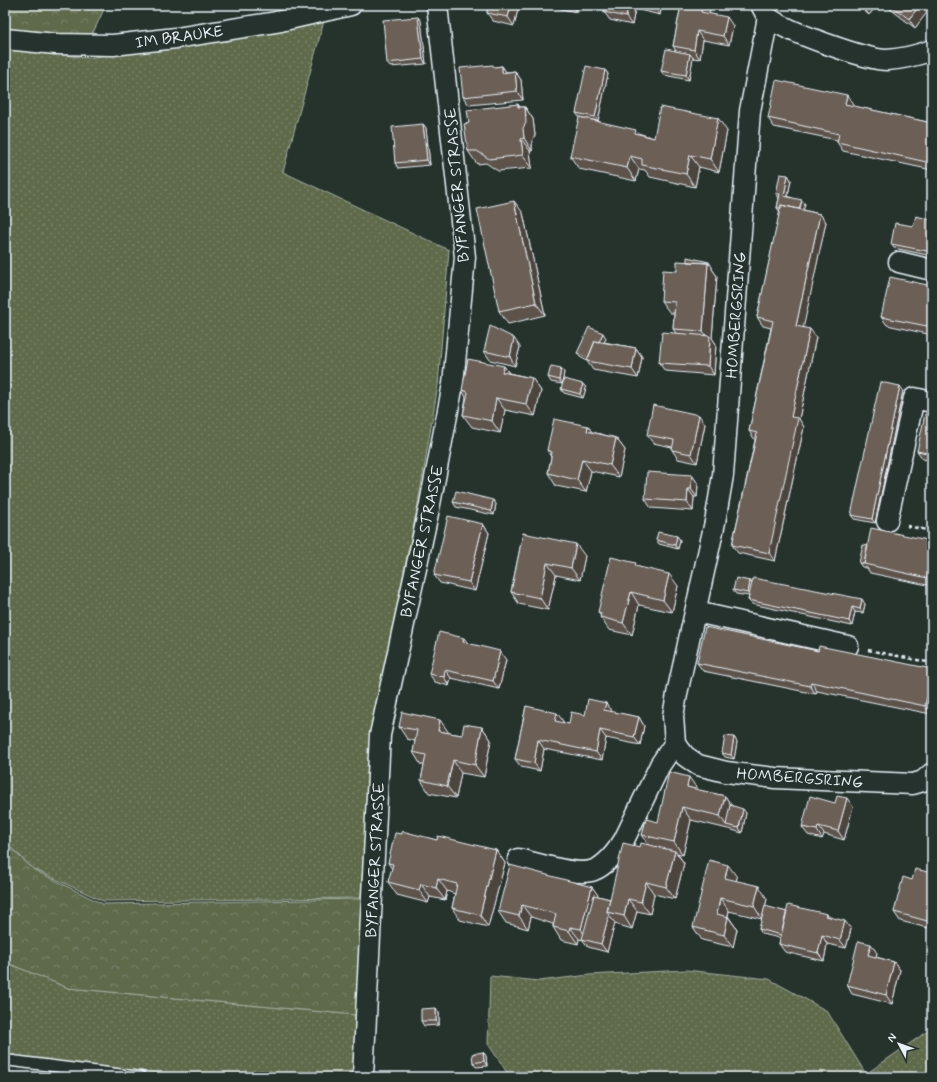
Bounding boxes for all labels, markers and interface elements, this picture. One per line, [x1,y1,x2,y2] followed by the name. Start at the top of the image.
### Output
[134,21,224,54] street label: IM BRAUKE
[440,107,475,263] street label: BYFANGER STRASSE
[722,251,751,379] street label: HOMBERGSRING
[396,463,449,619] street label: BYFANGER STRASSE
[736,764,864,793] street label: HOMBERGSRING
[361,782,390,938] street label: BYFANGER STRASSE
[879,1024,919,1064] north arrow
[885,1031,900,1045] text: N

